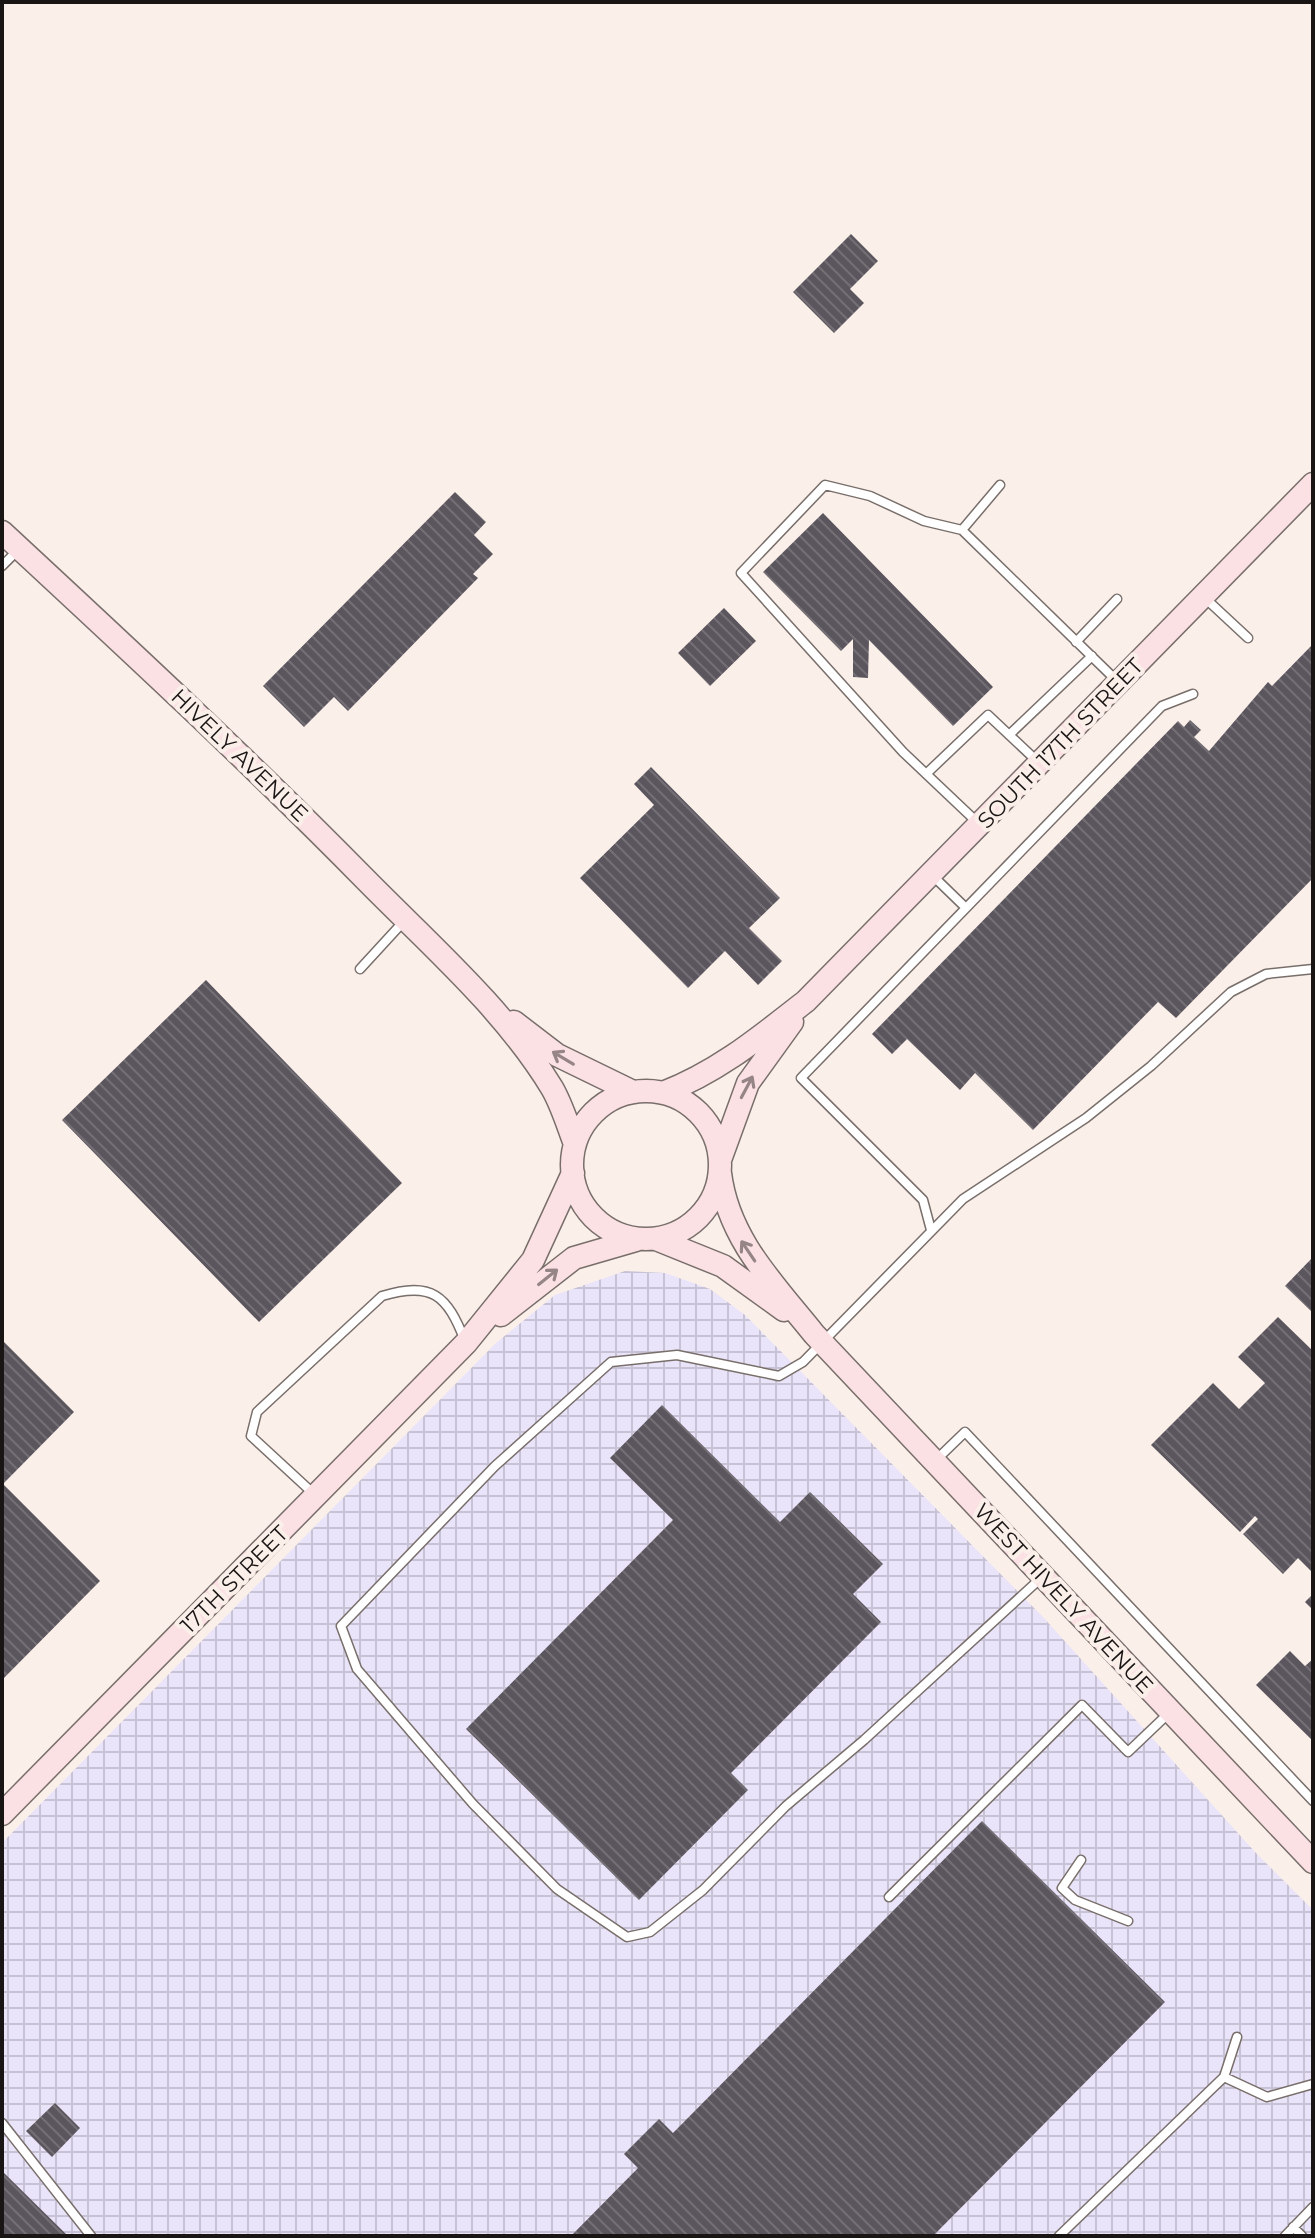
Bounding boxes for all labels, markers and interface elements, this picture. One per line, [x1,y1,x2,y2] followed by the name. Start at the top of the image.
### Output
[972,652,1149,834] street label: SOUTH 17TH STREET
[166,683,314,828] street label: HIVELY AVENUE
[552,1049,575,1065] one-way arrow
[739,1076,755,1100] one-way arrow
[740,1240,757,1262] one-way arrow
[537,1268,558,1286] one-way arrow
[968,1498,1159,1699] street label: WEST HIVELY AVENUE
[175,1520,294,1639] street label: 17TH STREET

